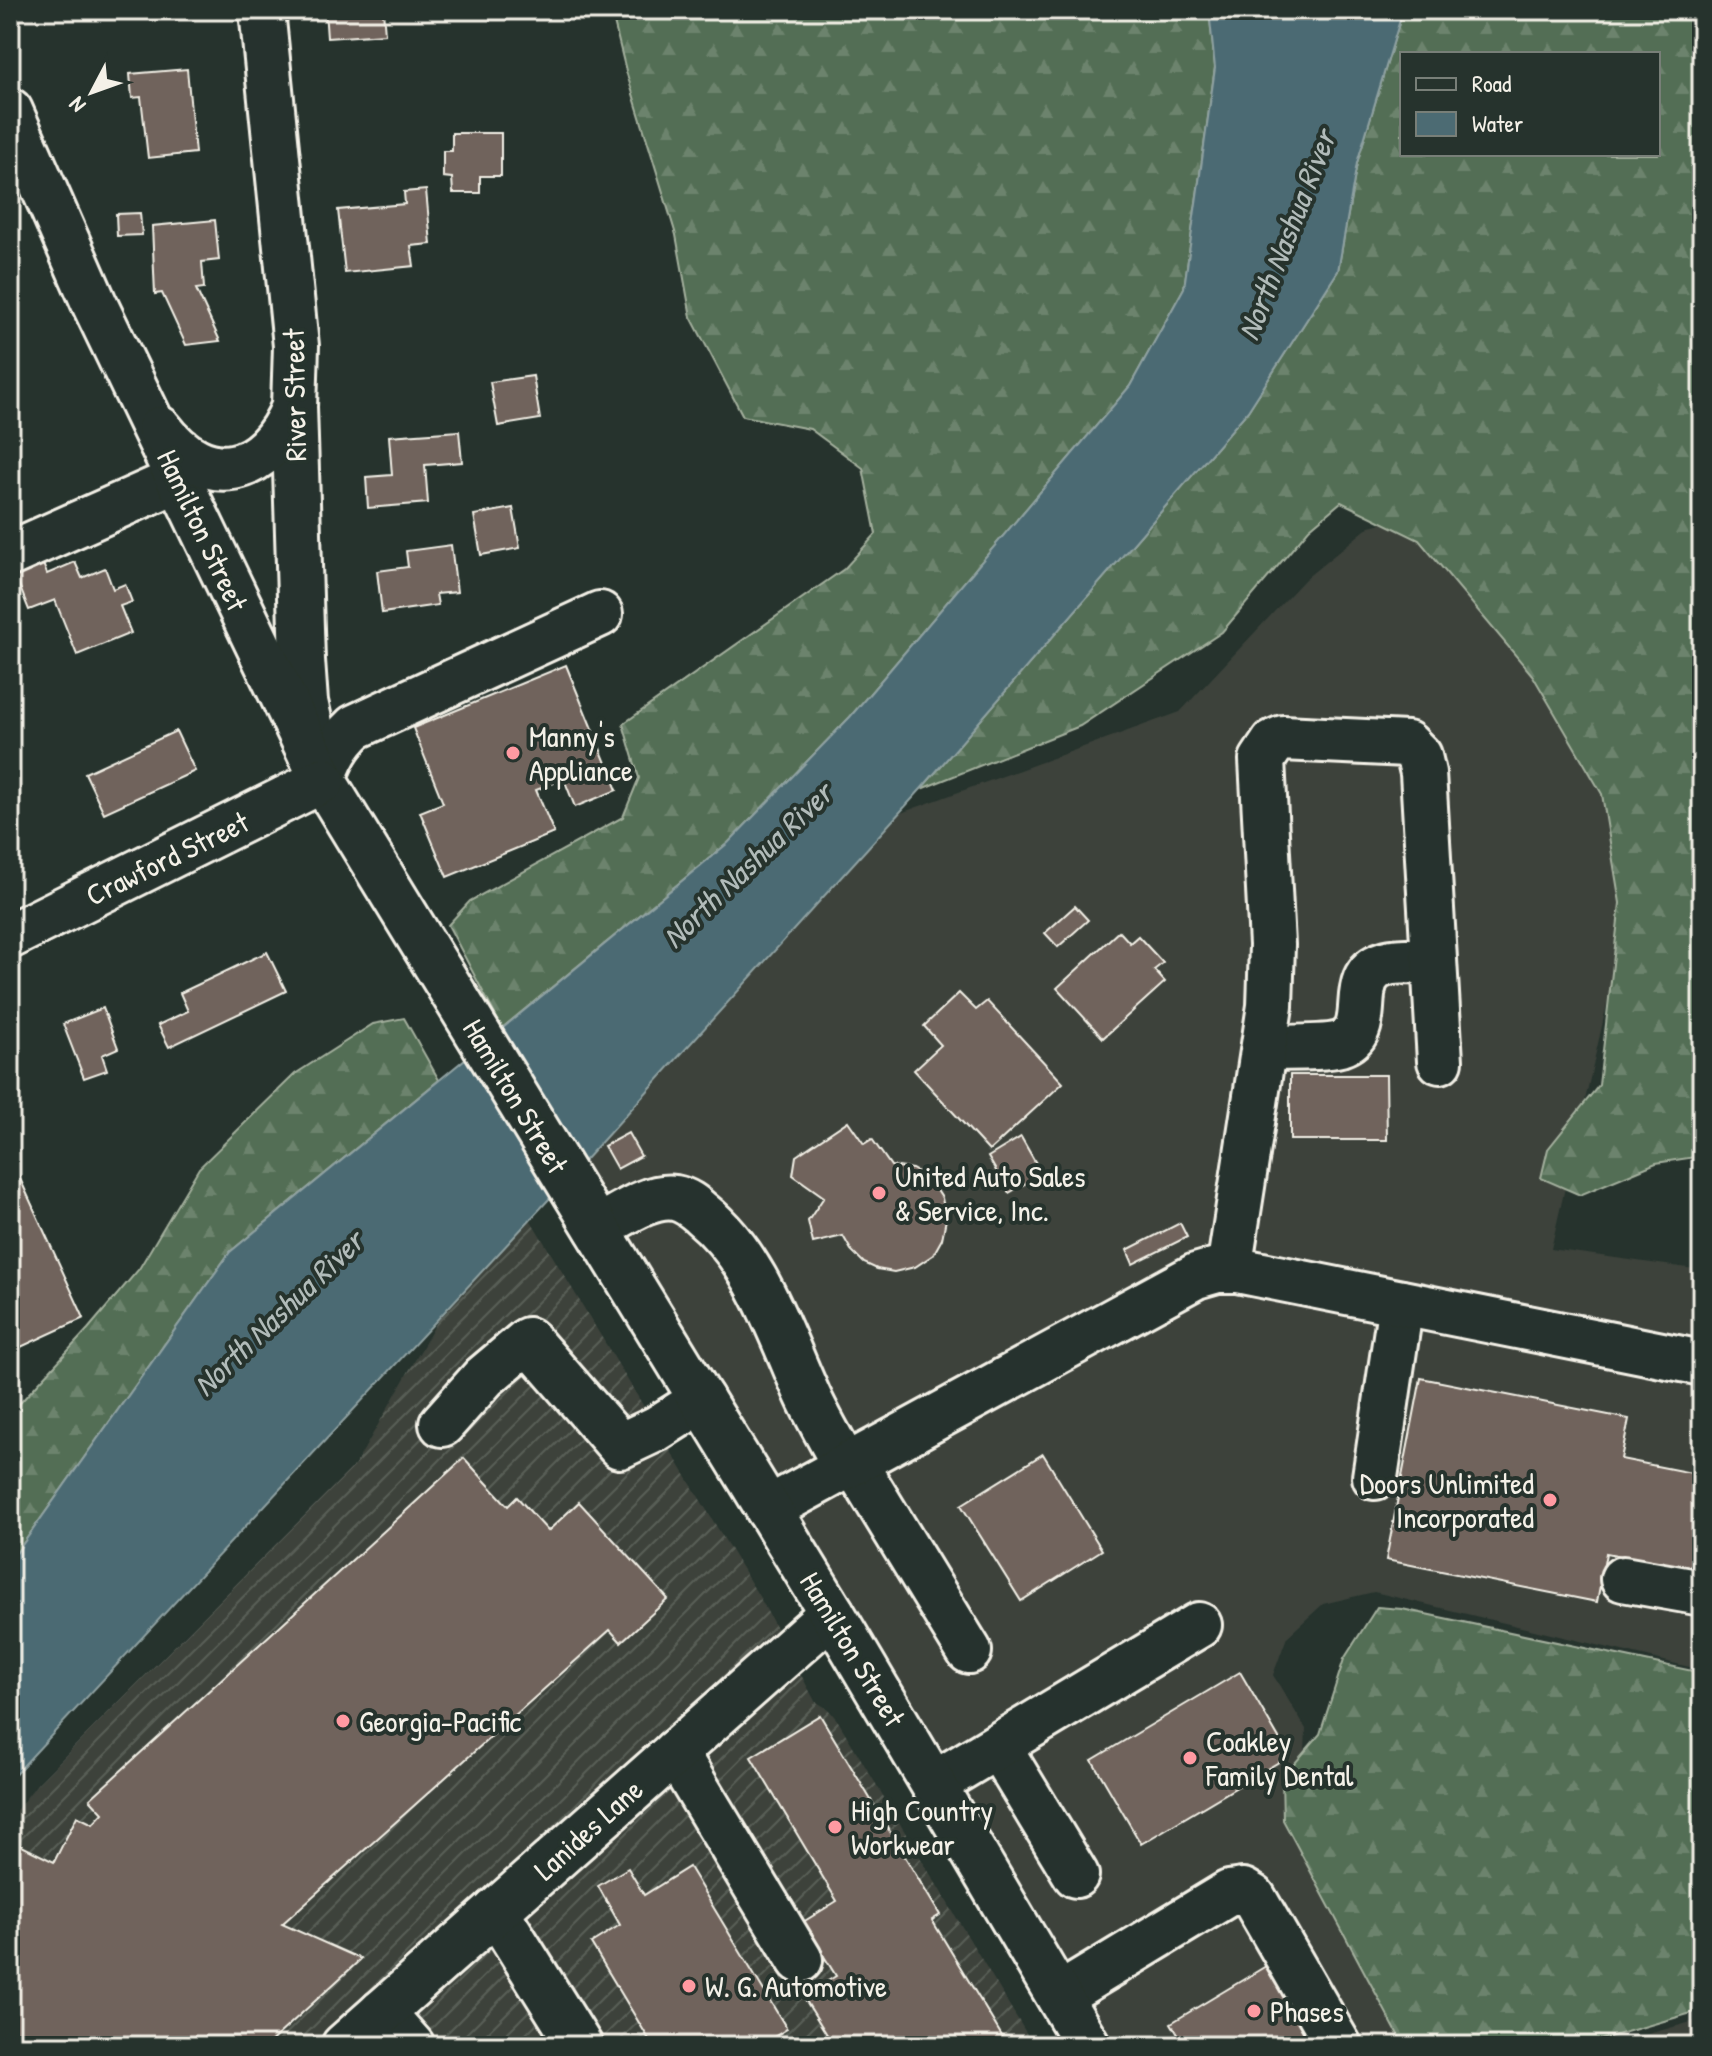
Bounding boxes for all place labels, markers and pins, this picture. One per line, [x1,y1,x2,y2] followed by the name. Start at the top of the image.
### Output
[529,716,633,790] place label: Manny's Appliance
[504,744,522,762] marker: Manny's Appliance
[895,1156,1086,1230] place label: United Auto Sales & Service, Inc.
[870,1184,888,1202] marker: United Auto Sales & Service, Inc.
[1360,1463,1534,1537] place label: Doors Unlimited Incorporated
[1541,1491,1559,1509] marker: Doors Unlimited Incorporated
[359,1701,521,1741] place label: Georgia-Pacific
[334,1712,352,1730] marker: Georgia-Pacific
[1205,1721,1354,1795] place label: Coakley Family Dental
[1181,1749,1199,1767] marker: Coakley Family Dental
[851,1790,993,1864] place label: High Country Workwear
[826,1818,844,1836] marker: High Country Workwear
[705,1966,887,2006] place label: W. G. Automotive
[680,1977,698,1995] marker: W. G. Automotive
[1270,1991,1344,2031] place label: Phases
[1245,2002,1263,2020] marker: Phases

